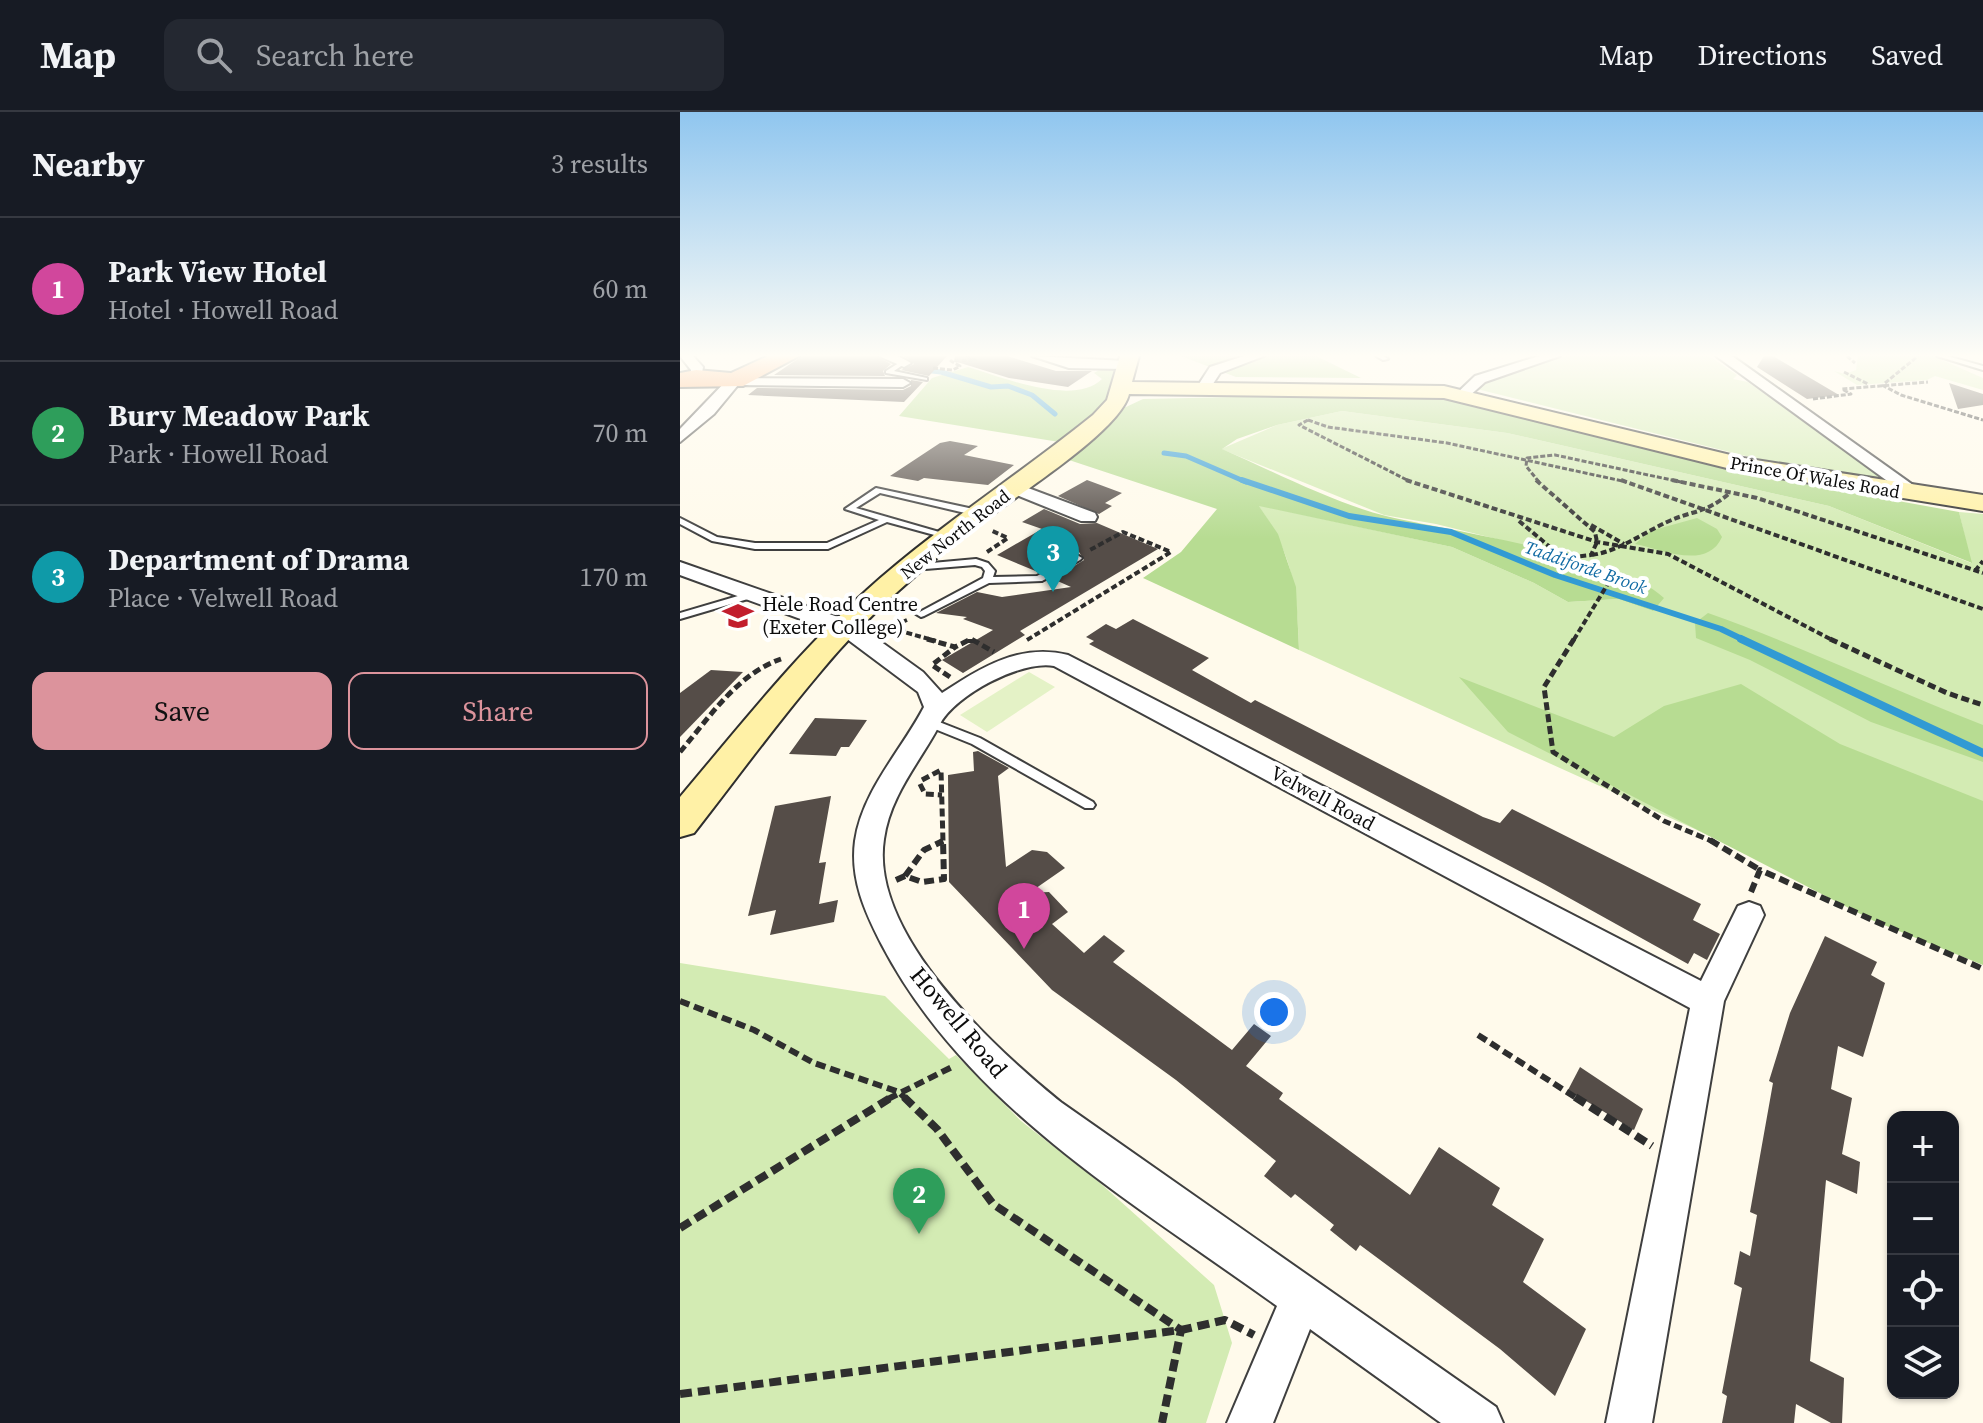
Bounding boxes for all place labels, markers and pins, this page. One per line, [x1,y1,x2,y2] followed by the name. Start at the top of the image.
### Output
[1027,526,1079,592] pin: 3
[762,590,918,641] place label: Hele Road Centre (Exeter College)
[721,599,755,633] school or university icon: Hele Road Centre (Exeter College)
[998,883,1050,949] pin: 1
[893,1168,945,1234] pin: 2

